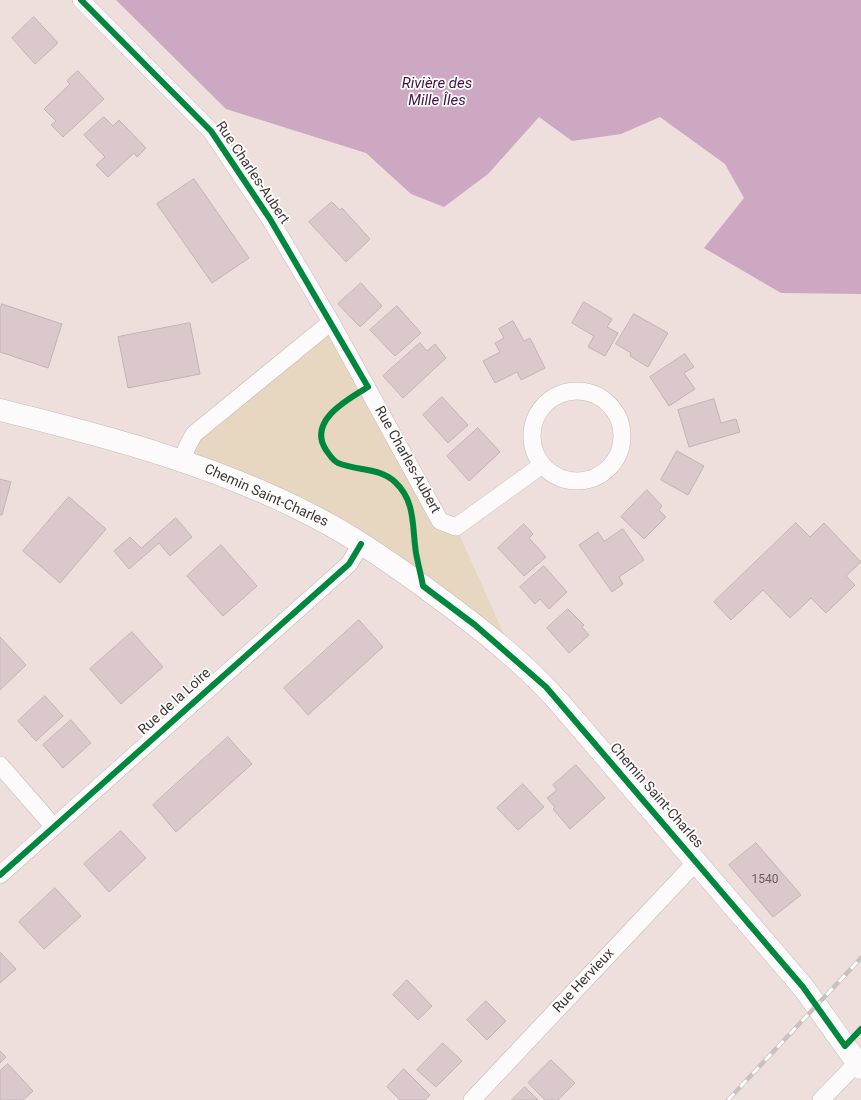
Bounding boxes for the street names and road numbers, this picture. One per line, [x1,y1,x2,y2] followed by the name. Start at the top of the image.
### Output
[211,119,293,227] street label: Rue Charles-Aubert
[371,403,443,517] street label: Rue Charles-Aubert
[201,461,331,531] street label: Chemin Saint-Charles
[135,665,215,739] street label: Rue de la Loire
[606,740,706,852] street label: Chemin Saint-Charles
[550,945,618,1017] street label: Rue Hervieux

